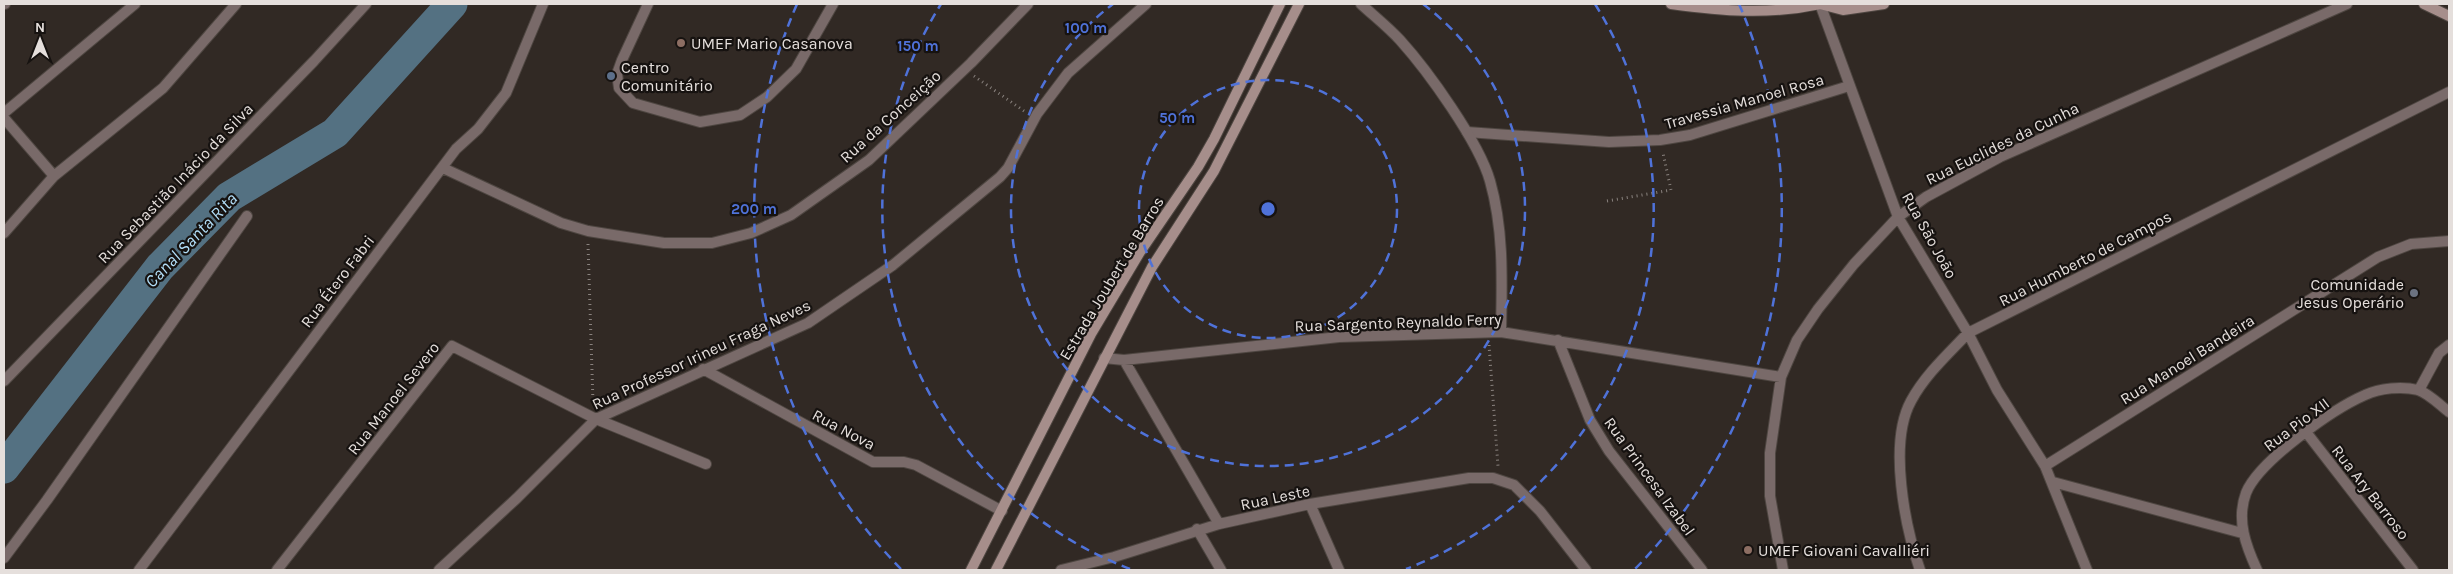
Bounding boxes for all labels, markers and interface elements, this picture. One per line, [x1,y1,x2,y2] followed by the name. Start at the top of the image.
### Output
[15,15,65,65] north arrow
[35,19,45,36] text: N
[1065,19,1107,37] text: 100 m
[691,34,853,53] place label: UMEF Mario Casanova
[675,37,687,49] marker: UMEF Mario Casanova
[897,37,939,55] text: 150 m
[621,58,713,95] place label: Centro Comunitário
[836,66,945,167] street label: Rua da Conceição
[605,70,617,82] marker: Centro Comunitário
[1662,70,1826,133] street label: Travessia Manoel Rosa
[1923,98,2082,189] street label: Rua Euclides da Cunha
[94,99,257,267] street label: Rua Sebastião Inácio da Silva
[1159,109,1195,127] text: 50 m
[140,188,242,292] water label: Canal Santa Rita
[1898,189,1961,282] street label: Rua São João
[1055,193,1168,363] street label: Estrada Joubert de Barros
[731,200,777,218] text: 200 m
[1259,200,1277,218] centre of rings
[1996,207,2175,310] street label: Rua Humberto de Campos
[297,231,378,331] street label: Rua Étero Fabri
[2297,275,2404,312] place label: Comunidade Jesus Operário
[2408,287,2420,299] marker: Comunidade Jesus Operário
[589,295,814,414] street label: Rua Professor Irineu Fraga Neves
[1294,309,1502,336] street label: Rua Sargento Reynaldo Ferry
[2117,310,2258,409] street label: Rua Manoel Bandeira
[343,338,443,459] street label: Rua Manoel Severo
[2260,393,2333,455] street label: Rua Pio XII
[809,405,879,454] street label: Rua Nova
[1600,413,1699,539] street label: Rua Princesa Izabel
[2328,441,2413,543] street label: Rua Ary Barroso
[1239,481,1312,514] street label: Rua Leste
[1758,541,1930,560] place label: UMEF Giovani Cavalliéri
[1742,544,1754,556] marker: UMEF Giovani Cavalliéri

